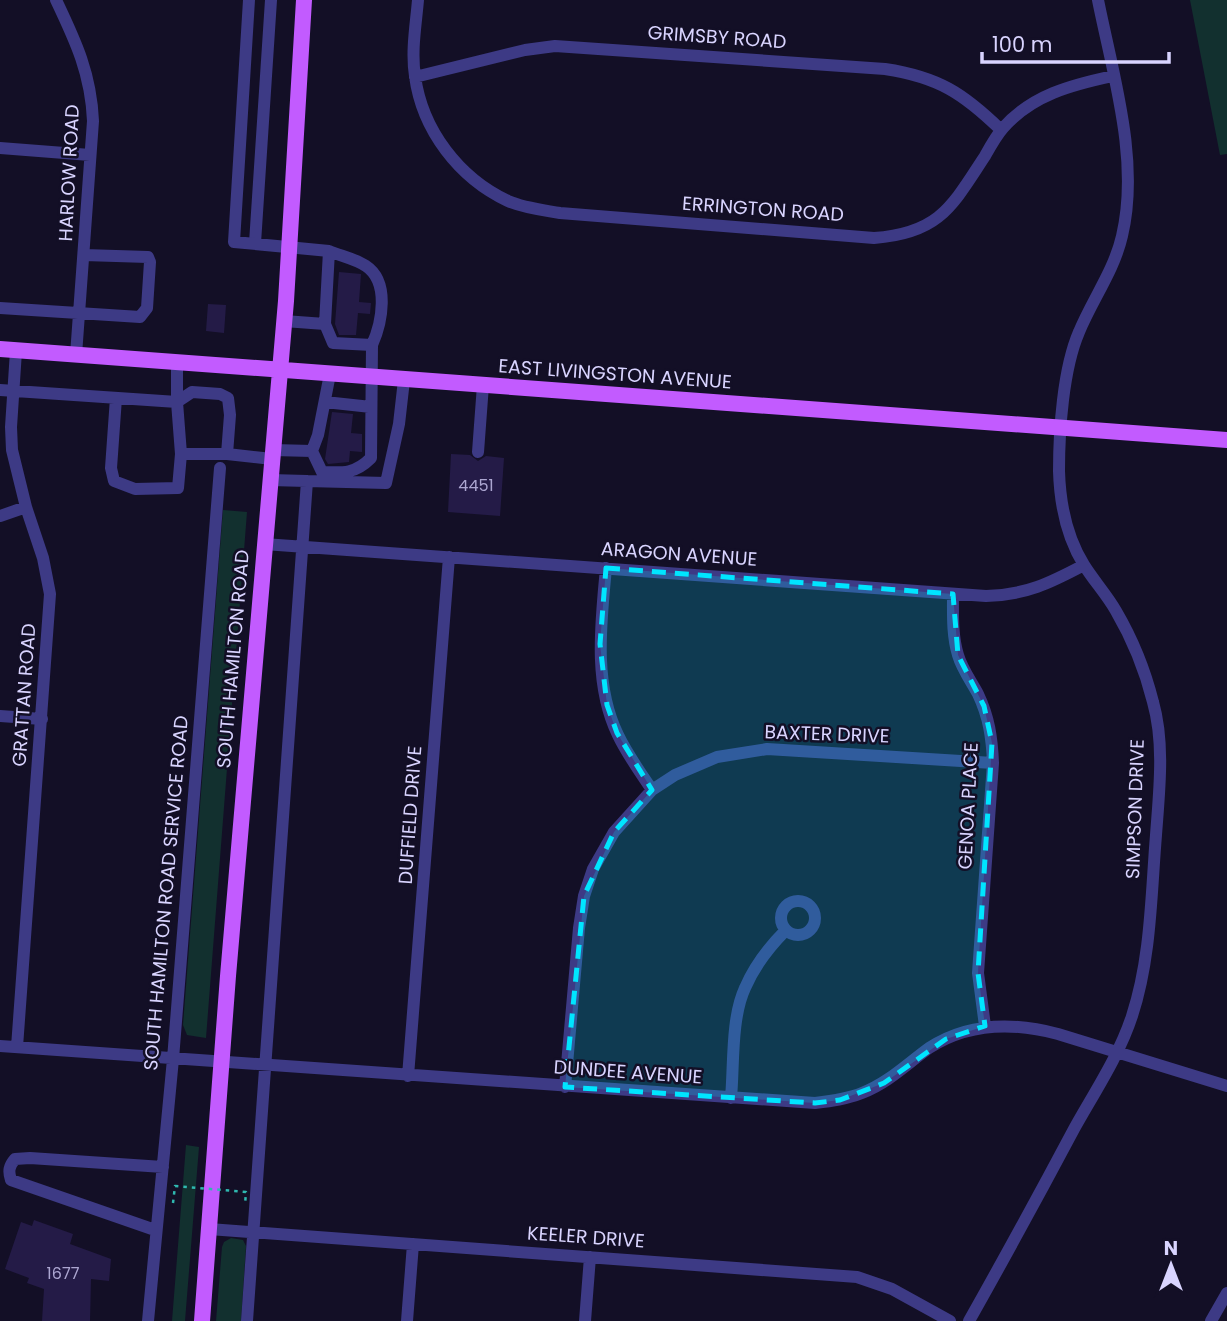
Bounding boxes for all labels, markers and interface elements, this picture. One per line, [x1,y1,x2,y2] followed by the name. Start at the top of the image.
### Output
[647,19,787,55] street label: GRIMSBY ROAD
[982,21,1169,65] scale bar
[992,30,1052,59] text: 100 m
[52,104,86,242] street label: HARLOW ROAD
[681,190,845,228] street label: ERRINGTON ROAD
[497,352,733,396] street label: EAST LIVINGSTON AVENUE
[458,474,494,497] house number: 4451
[600,535,758,573] street label: ARAGON AVENUE
[210,549,256,769] street label: SOUTH HAMILTON ROAD
[6,622,42,768] street label: GRATTAN ROAD
[137,714,195,1072] street label: SOUTH HAMILTON ROAD SERVICE ROAD
[764,718,890,750] street label: BAXTER DRIVE
[1119,739,1151,879] street label: SIMPSON DRIVE
[951,742,985,870] street label: GENOA PLACE
[392,745,428,885] street label: DUFFIELD DRIVE
[553,1053,703,1091] street label: DUNDEE AVENUE
[526,1219,646,1255] street label: KEELER DRIVE
[1136,1230,1206,1300] north arrow
[1164,1235,1178,1262] text: N
[47,1262,80,1285] house number: 1677

